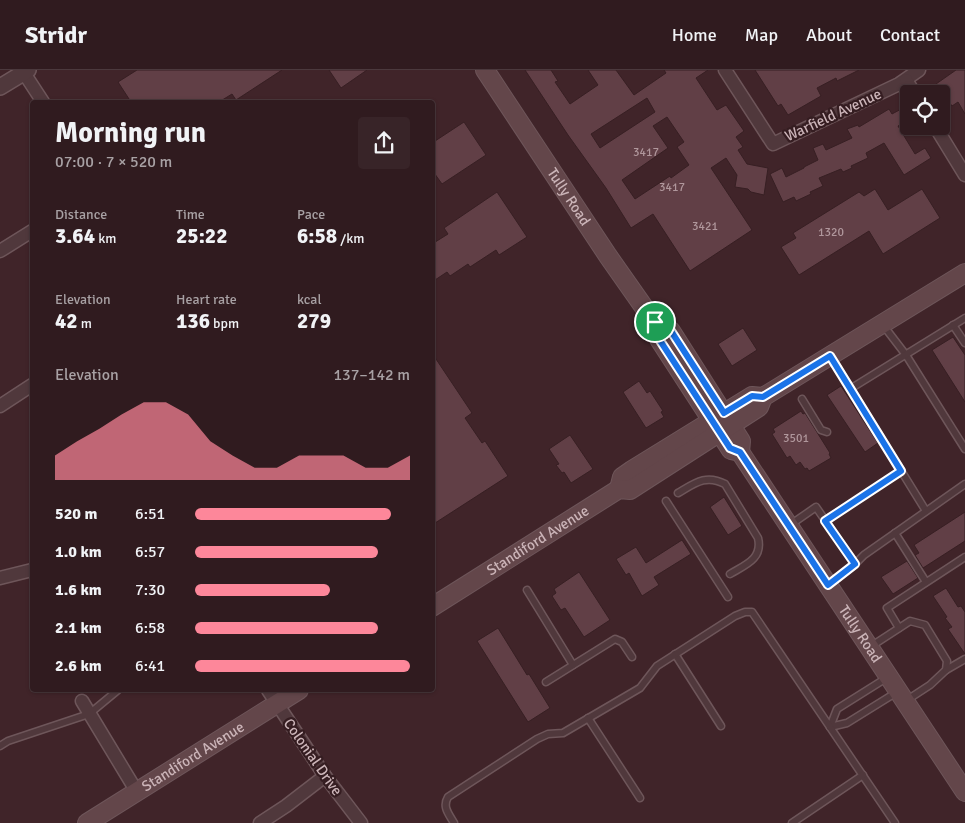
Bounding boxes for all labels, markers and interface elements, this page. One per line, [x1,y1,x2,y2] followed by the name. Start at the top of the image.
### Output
[25,20,87,50] text: Stridr
[672,24,717,46] text: Home
[745,24,778,46] text: Map
[806,24,852,46] text: About
[880,24,940,46] text: Contact
[782,85,884,145] street label: Warfield Avenue
[900,85,950,135] map controls
[900,85,950,135] button: locate
[55,116,206,150] text: Morning run
[358,117,410,169] button: share
[633,145,659,160] house number: 3417
[55,152,172,172] text: 07:00 · 7 × 520 m
[543,165,594,229] street label: Tully Road
[659,180,685,195] house number: 3417
[55,206,107,223] text: Distance
[176,206,205,223] text: Time
[297,206,325,223] text: Pace
[692,219,718,234] house number: 3421
[55,223,95,249] text: 3.64
[176,223,228,249] text: 25:22
[297,223,337,249] text: 6:58
[818,225,844,240] house number: 1320
[95,230,116,247] text: km
[337,230,364,247] text: /km
[55,291,111,308] text: Elevation
[176,291,237,308] text: Heart rate
[297,291,322,308] text: kcal
[634,301,676,343] pin
[55,308,78,334] text: 42
[176,308,210,334] text: 136
[297,308,331,334] text: 279
[641,308,669,336] icon: arrive
[78,315,92,332] text: m
[210,315,239,332] text: bpm
[55,365,119,385] text: Elevation
[333,365,410,385] text: 137–142 m
[783,431,809,446] house number: 3501
[483,501,592,579] street label: Standiford Avenue
[55,504,97,524] text: 520 m
[135,504,165,524] text: 6:51
[55,542,102,562] text: 1.0 km
[135,542,165,562] text: 6:57
[55,580,102,600] text: 1.6 km
[135,580,165,600] text: 7:30
[835,602,886,666] street label: Tully Road
[55,618,102,638] text: 2.1 km
[135,618,165,638] text: 6:58
[55,656,102,676] text: 2.6 km
[135,656,165,676] text: 6:41
[280,715,346,799] street label: Colonial Drive
[138,718,247,795] street label: Standiford Avenue

